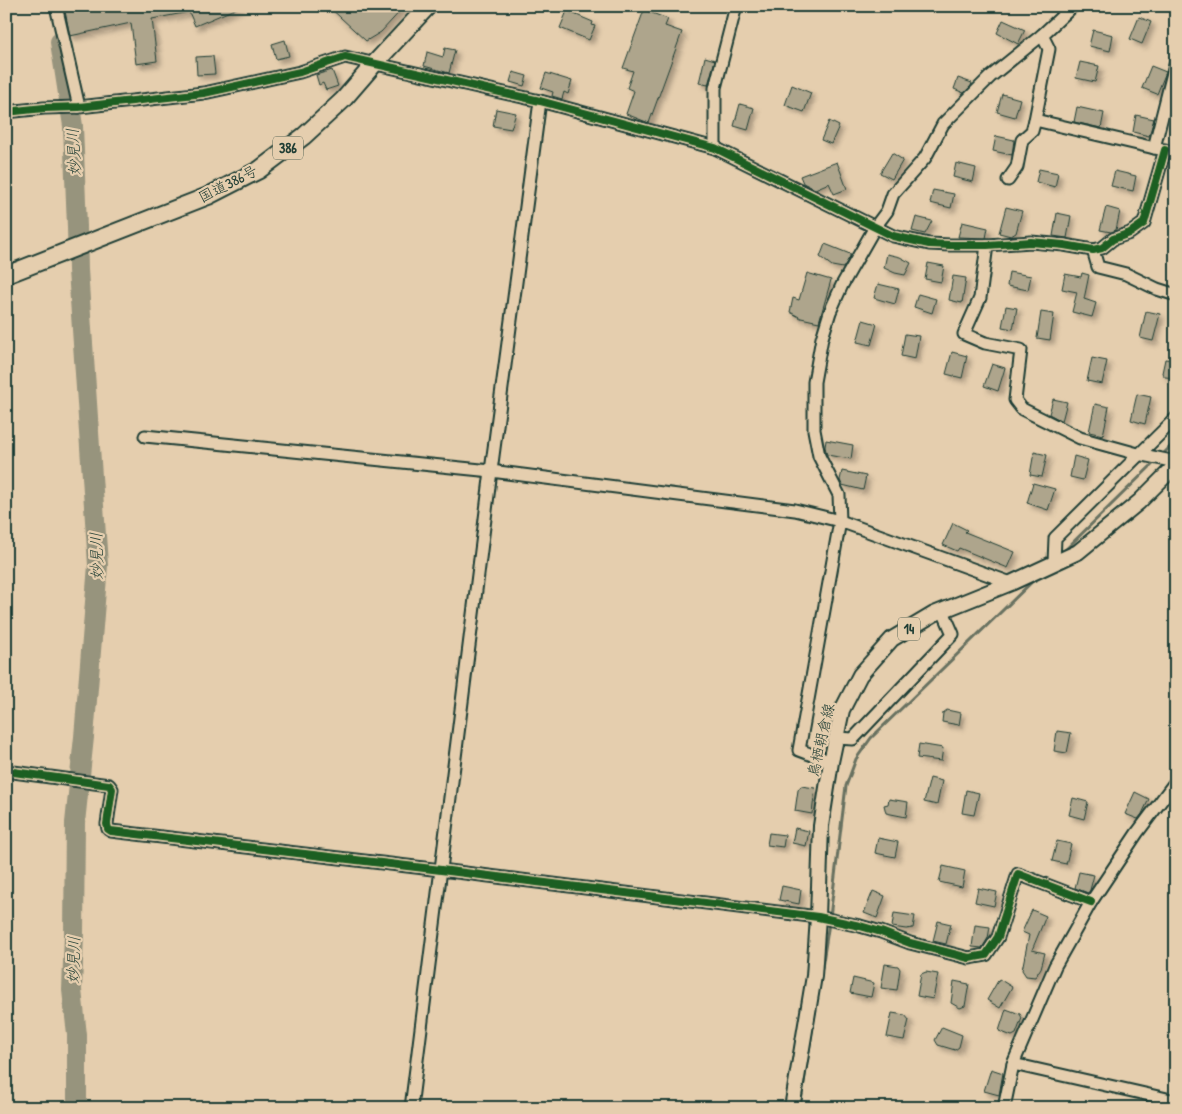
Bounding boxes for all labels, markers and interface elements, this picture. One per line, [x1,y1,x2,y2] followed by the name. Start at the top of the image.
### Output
[61,127,85,177] water label: 妙見川
[273,136,303,160] road number: 386
[194,160,261,207] street label: 国道386号
[85,532,107,580] water label: 妙見川
[898,618,920,640] road number: 14
[802,701,839,779] street label: 鳥栖朝倉線
[62,936,84,984] water label: 妙見川

